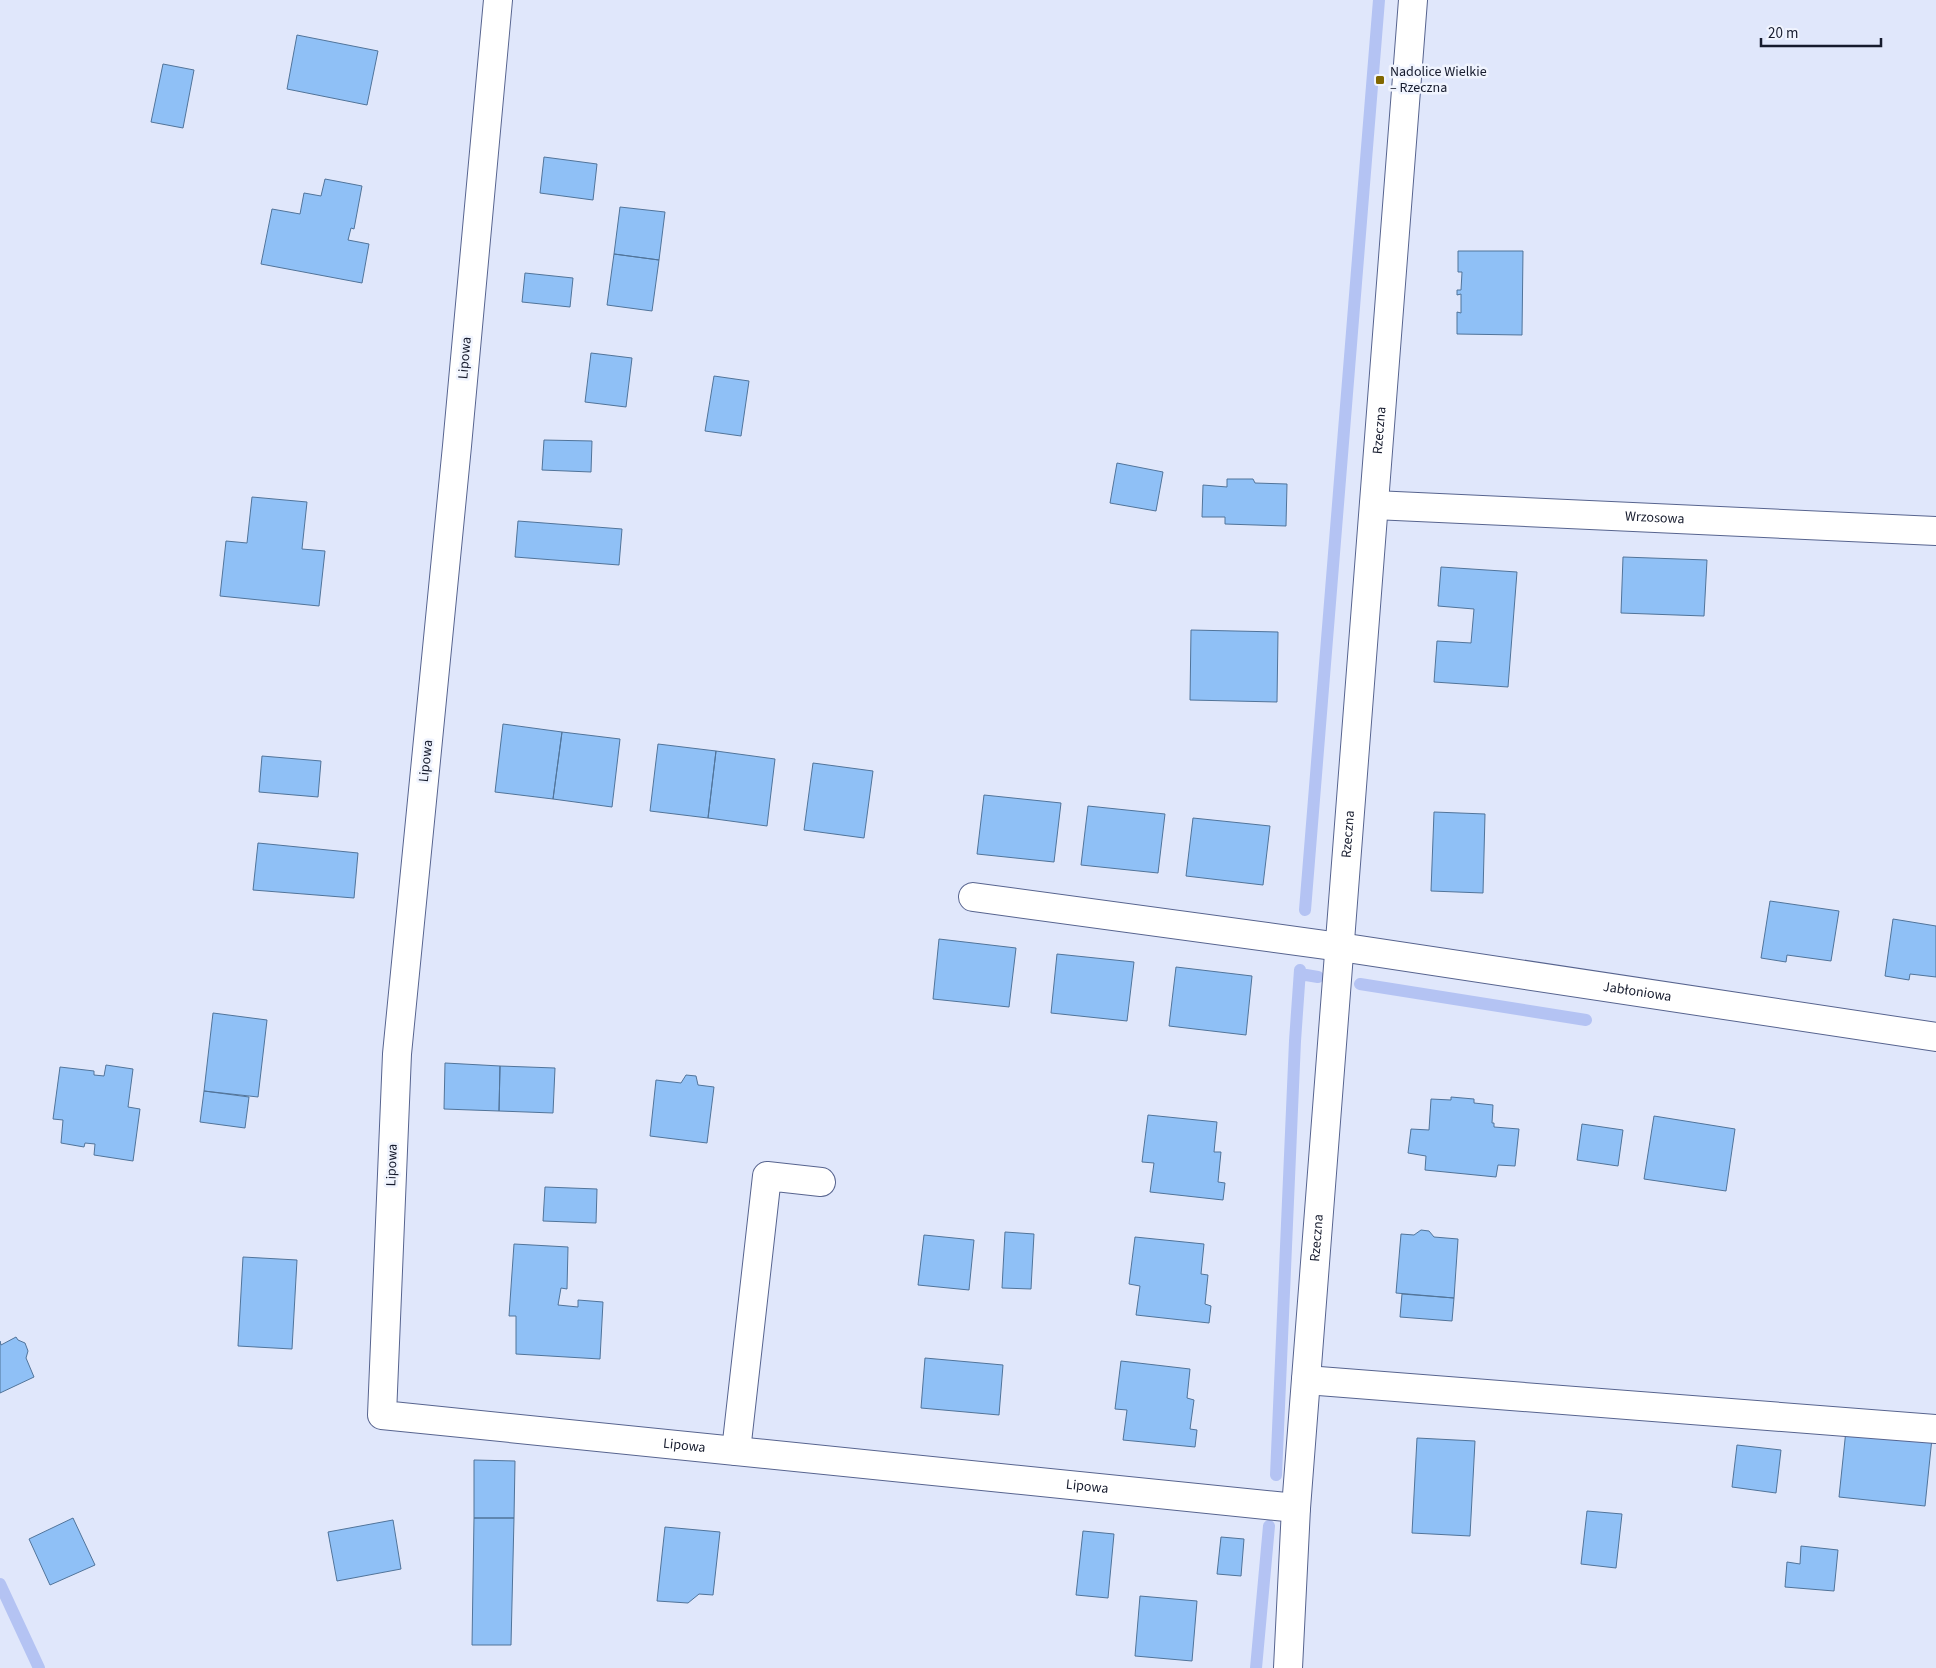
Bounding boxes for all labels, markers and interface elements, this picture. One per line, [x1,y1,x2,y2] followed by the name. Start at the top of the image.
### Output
[1761,15,1881,47] scale bar
[1768,23,1798,44] text: 20 m
[1390,62,1487,98] place label: Nadolice Wielkie – Rzeczna
[1374,74,1386,86] marker: Nadolice Wielkie – Rzeczna
[453,336,477,380] street label: Lipowa
[1368,406,1391,455] street label: Rzeczna
[1624,507,1685,529] street label: Wrzosowa
[414,739,438,783] street label: Lipowa
[1336,810,1360,859] street label: Rzeczna
[1602,977,1673,1007] street label: Jabłoniowa
[381,1143,403,1187] street label: Lipowa
[1305,1213,1329,1263] street label: Rzeczna
[662,1434,706,1458] street label: Lipowa
[1065,1475,1109,1499] street label: Lipowa

